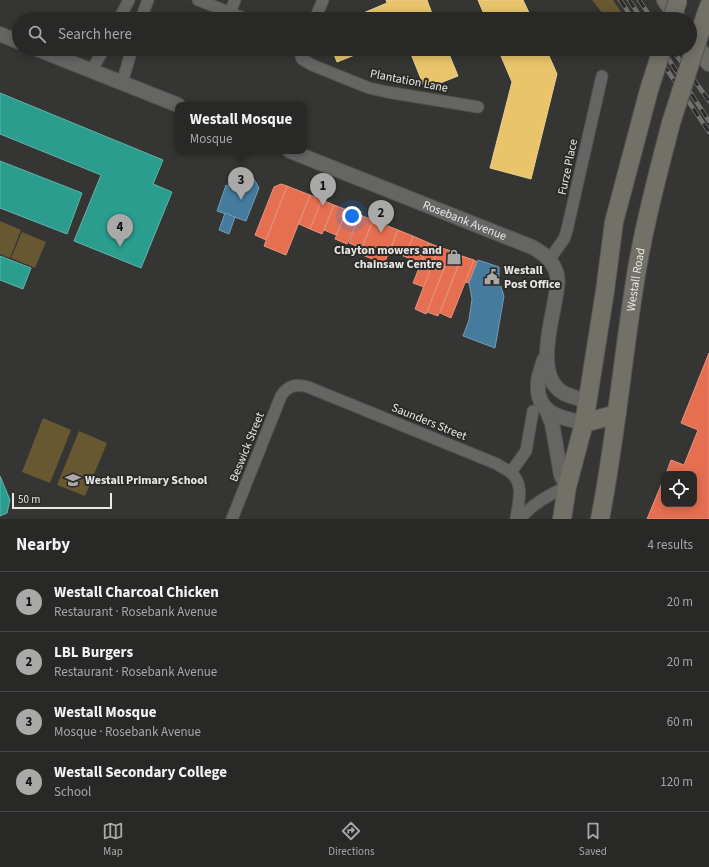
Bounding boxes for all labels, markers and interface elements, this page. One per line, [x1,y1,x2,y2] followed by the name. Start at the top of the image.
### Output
[12,12,697,56] search box
[26,23,48,45] icon: search
[58,24,132,45] text: Search here
[369,65,449,97] street label: Plantation Lane
[175,102,307,154] popup
[190,109,292,130] text: Westall Mosque
[190,130,232,148] text: Mosque
[554,137,582,197] street label: Furze Place
[228,167,254,200] pin: 3
[310,173,336,206] pin: 1
[420,196,509,245] street label: Rosebank Avenue
[368,200,394,233] pin: 2
[342,206,362,226] your location
[107,214,133,247] pin: 4
[334,242,442,273] place label: Clayton mowers and chainsaw Centre
[622,246,649,313] street label: Westall Road
[445,248,463,266] shop icon: Clayton mowers and chainsaw Centre
[504,262,560,293] place label: Westall Post Office
[483,268,501,286] public building icon: Westall Post Office
[389,399,469,445] street label: Saunders Street
[225,410,269,484] street label: Beswick Street
[64,471,82,489] school or university icon: Westall Primary School
[661,471,697,507] map controls
[661,471,697,507] button: locate
[85,472,208,489] place label: Westall Primary School
[12,491,112,510] scale bar
[18,492,40,507] text: 50 m
[16,533,70,557] text: Nearby
[648,536,693,554] text: 4 results
[54,582,219,603] text: Westall Charcoal Chicken
[26,593,32,611] text: 1
[667,593,693,611] text: 20 m
[54,603,217,621] text: Restaurant · Rosebank Avenue
[54,642,133,663] text: LBL Burgers
[26,653,32,671] text: 2
[667,653,693,671] text: 20 m
[54,663,217,681] text: Restaurant · Rosebank Avenue
[54,702,156,723] text: Westall Mosque
[26,713,32,731] text: 3
[667,713,693,731] text: 60 m
[54,723,201,741] text: Mosque · Rosebank Avenue
[54,762,227,783] text: Westall Secondary College
[26,773,32,791] text: 4
[660,773,693,791] text: 120 m
[54,783,91,801] text: School
[102,820,124,859] tab: Map
[328,820,375,859] tab: Directions
[579,820,607,859] tab: Saved

